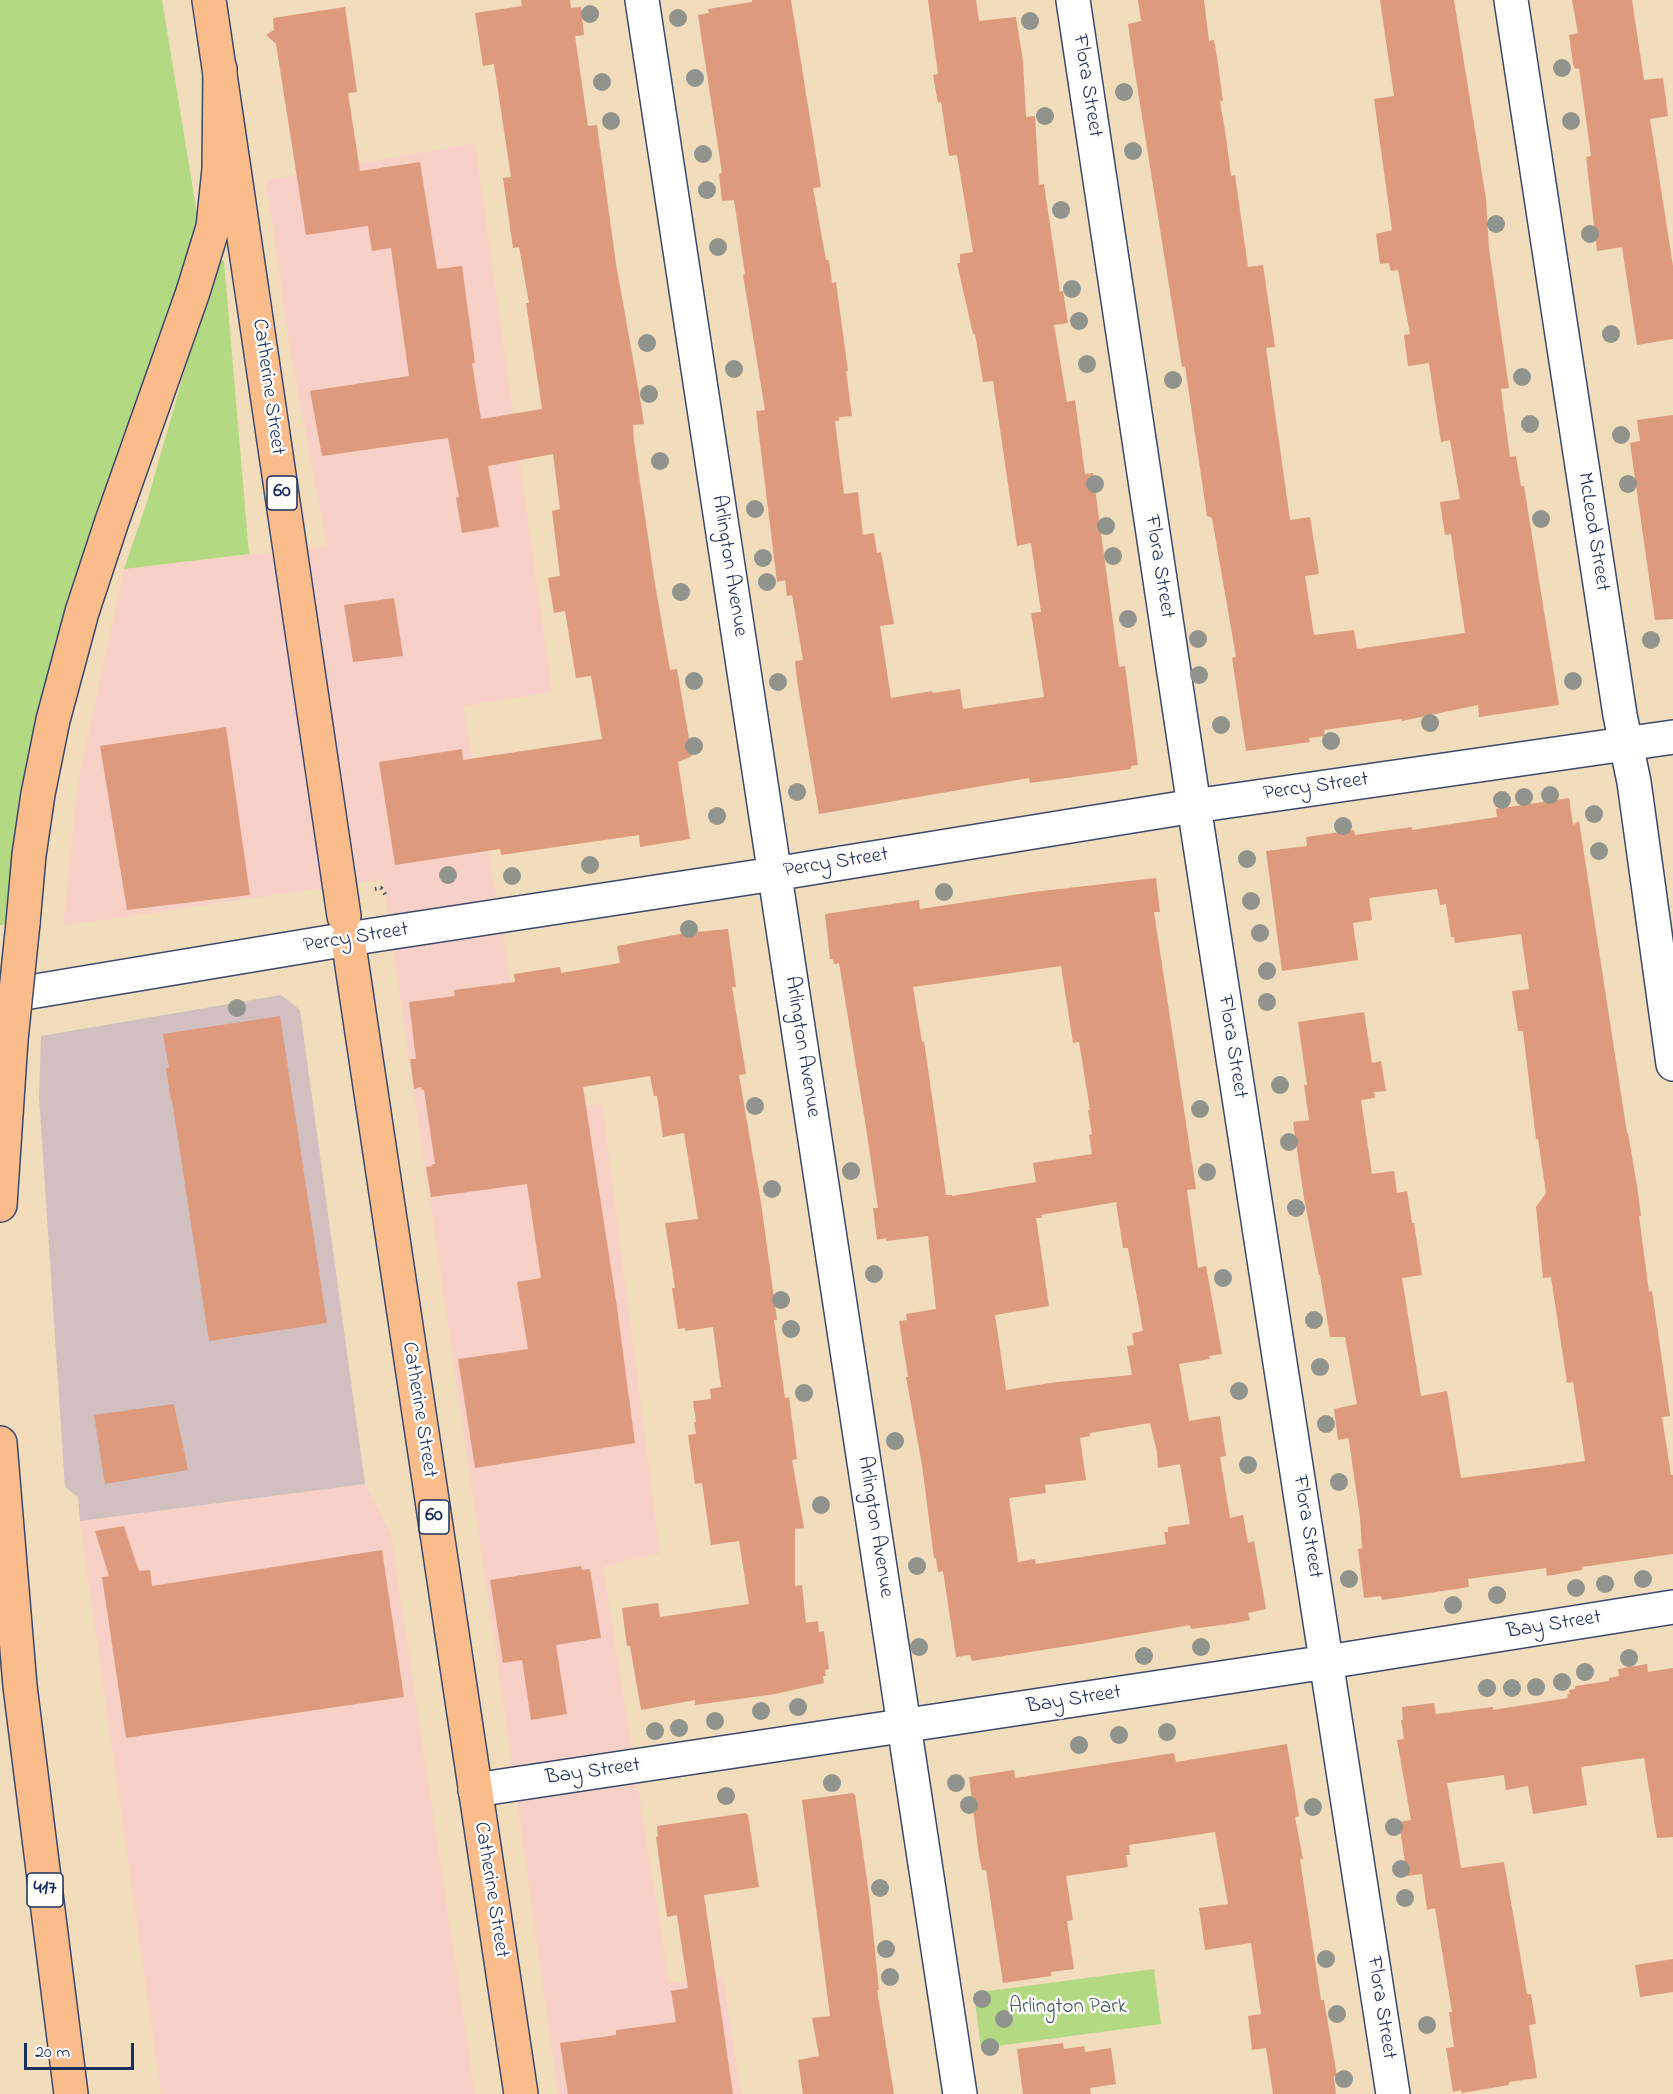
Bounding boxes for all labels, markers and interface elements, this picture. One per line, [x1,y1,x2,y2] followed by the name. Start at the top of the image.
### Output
[1065,33,1107,139] street label: Flora Street
[245,317,289,457] street label: Catherine Street
[1570,471,1614,593] street label: McLeod Street
[267,476,297,510] road number: 60
[704,493,752,639] street label: Arlington Avenue
[1137,514,1179,620] street label: Flora Street
[1262,768,1370,808] street label: Percy Street
[782,843,890,885] street label: Percy Street
[302,918,410,960] street label: Percy Street
[777,974,825,1120] street label: Arlington Avenue
[1210,994,1252,1100] street label: Flora Street
[395,1340,441,1480] street label: Catherine Street
[850,1454,898,1600] street label: Arlington Avenue
[1285,1474,1327,1580] street label: Flora Street
[419,1500,449,1534] road number: 60
[1505,1606,1603,1646] street label: Bay Street
[1025,1681,1123,1721] street label: Bay Street
[544,1754,642,1792] street label: Bay Street
[467,1820,513,1960] street label: Catherine Street
[27,1873,63,1907] road number: 417
[1359,1955,1401,2061] street label: Flora Street
[1009,1996,1127,2022] park label: Arlington Park
[27,2031,136,2069] scale bar
[35,2040,70,2066] text: 20 m

